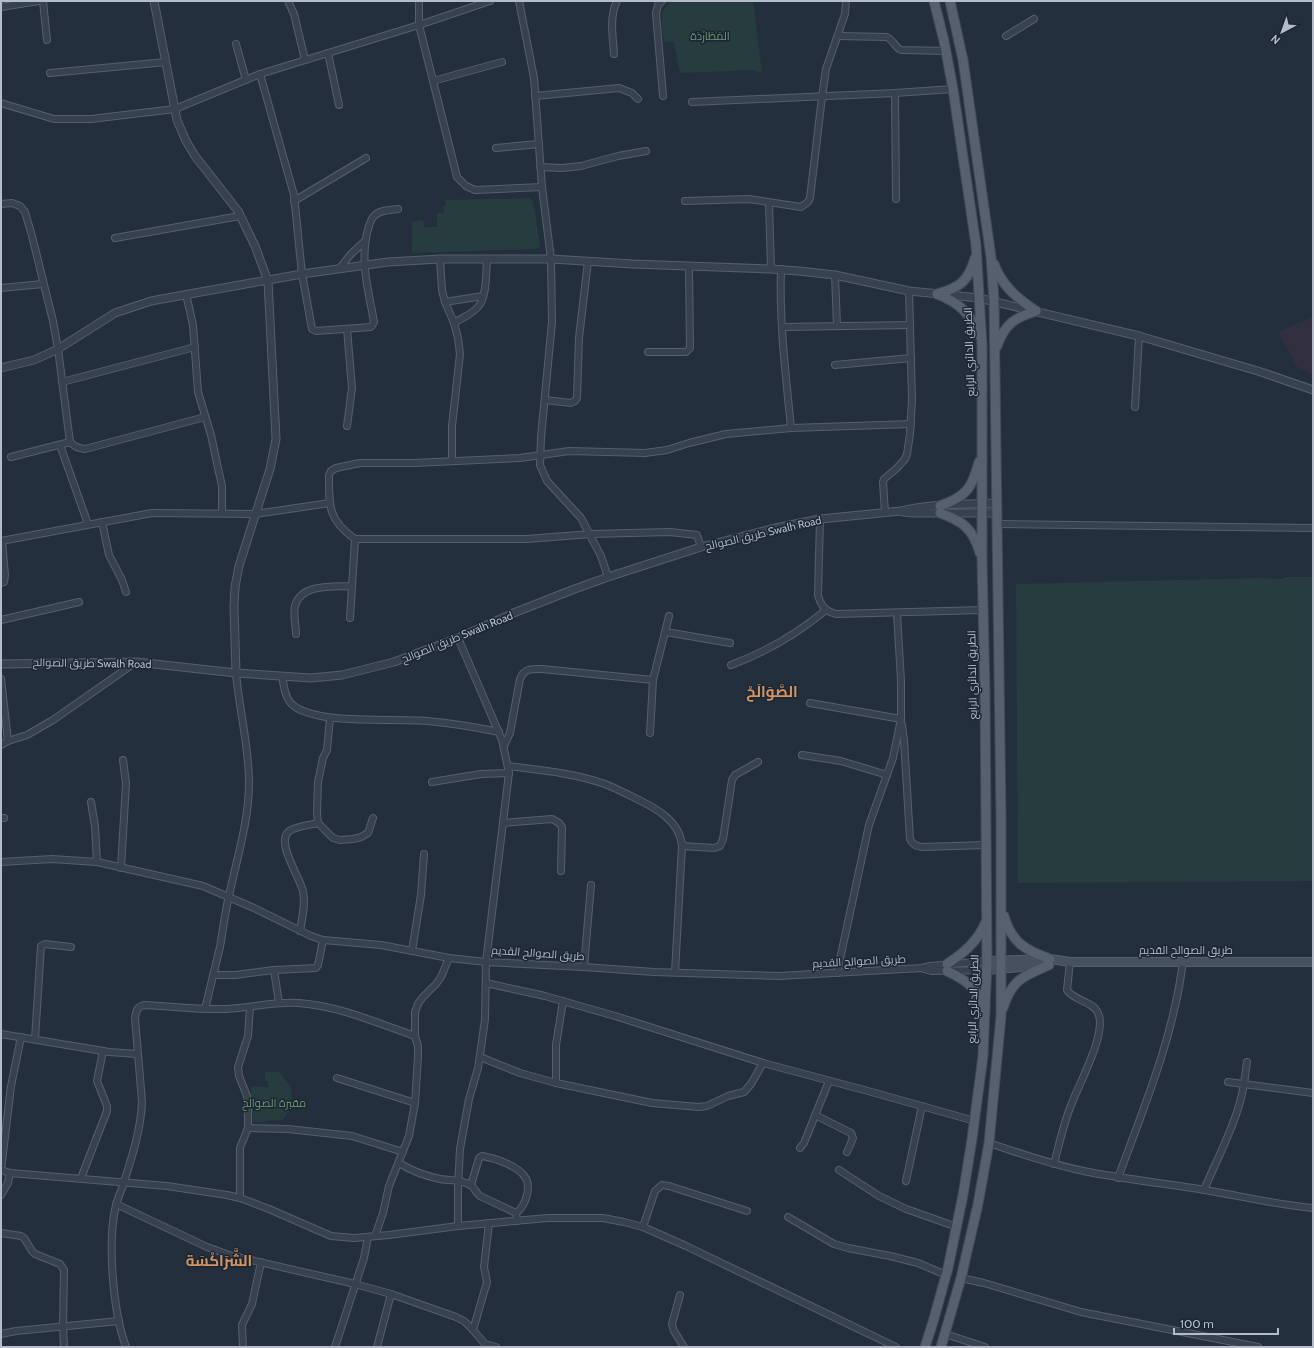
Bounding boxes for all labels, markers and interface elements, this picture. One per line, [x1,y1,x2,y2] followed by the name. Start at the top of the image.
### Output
[1262,12,1302,52] north arrow
[690,29,730,43] park label: المَطَارْدَة
[1268,32,1283,47] text: N
[960,307,980,397] street label: الطريق الدائري الرابع
[703,513,823,554] street label: طريق الصوالح Swalh Road
[399,608,515,667] street label: طريق الصوالح Swalh Road
[964,630,982,720] street label: الطريق الدائري الرابع
[32,655,152,672] street label: طريق الصوالح Swalh Road
[746,683,798,702] district label: الصَّوَالَحْ
[491,943,585,964] street label: طريق الصوالح القديم
[1139,943,1233,958] street label: طريق الصوالح القديم
[812,952,906,971] street label: طريق الصوالح القديم
[964,954,984,1044] street label: الطريق الدائري الرابع
[242,1096,306,1111] park label: مقبرة الصوالح
[186,1248,252,1270] district label: الشَّرَاكْسَة
[1174,1310,1278,1336] scale bar
[1180,1316,1214,1331] text: 100 m

